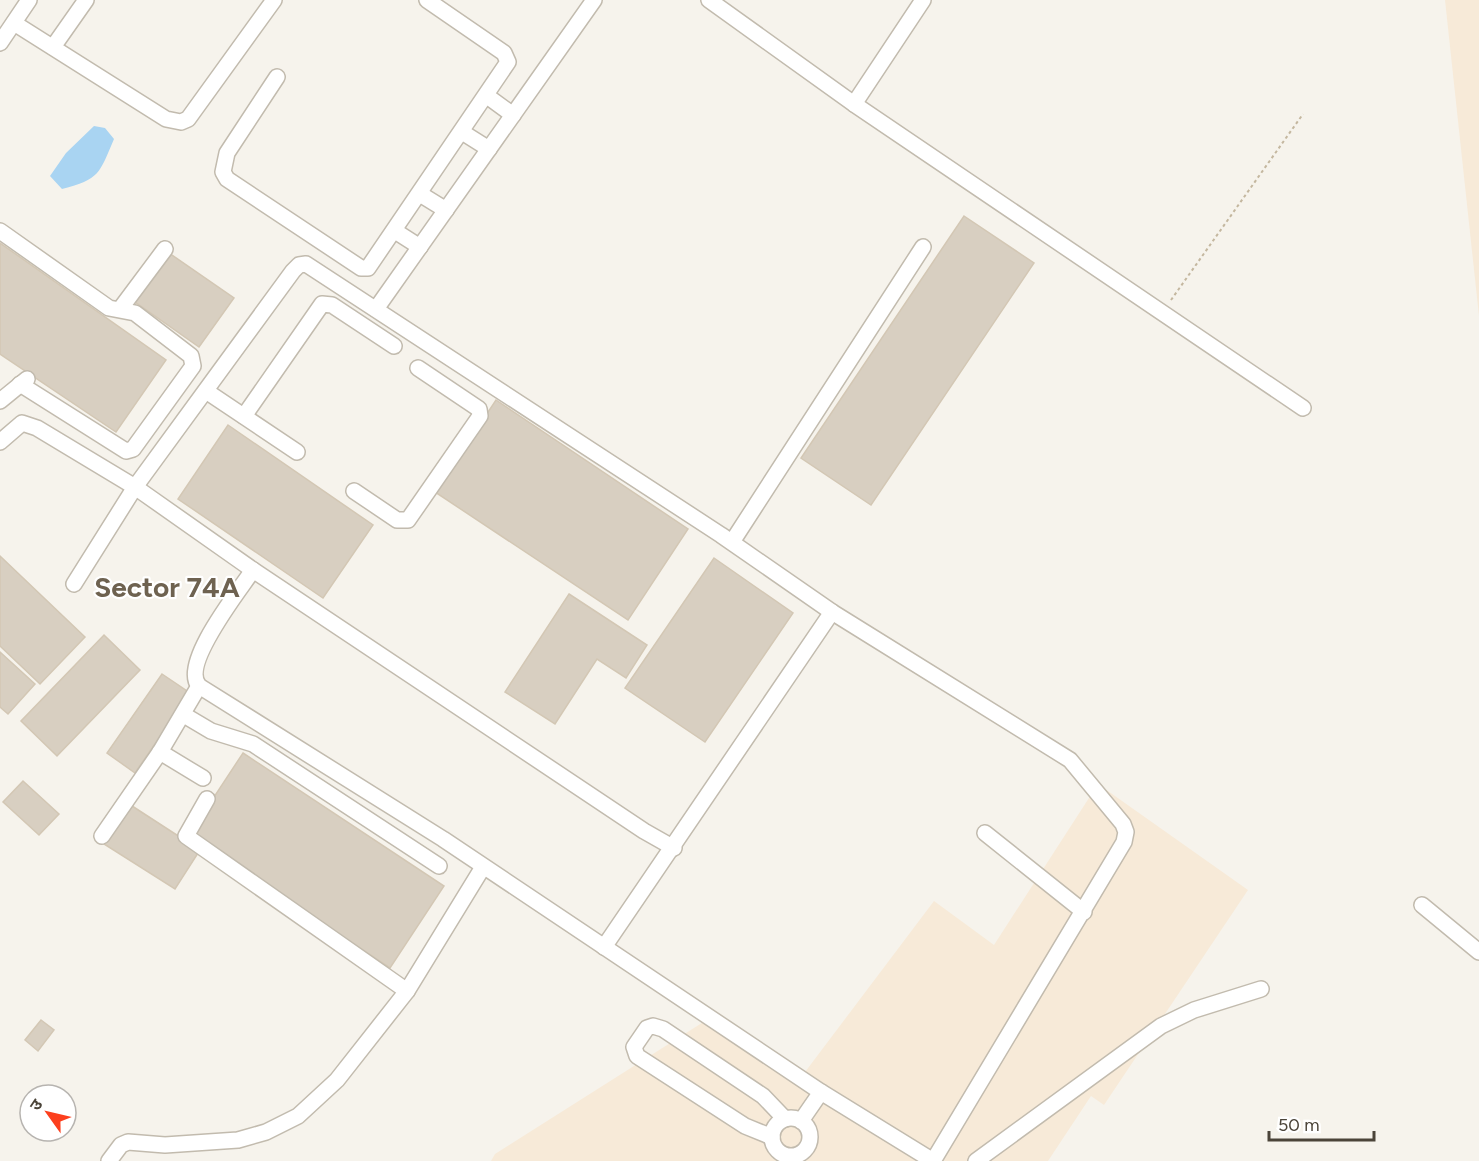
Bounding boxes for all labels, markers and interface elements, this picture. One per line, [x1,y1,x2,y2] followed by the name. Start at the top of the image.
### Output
[94,570,240,604] district label: Sector 74A
[18,1083,78,1143] north arrow
[25,1095,47,1114] text: उ
[1269,1104,1374,1142] scale bar
[1278,1114,1320,1136] text: 50 m

